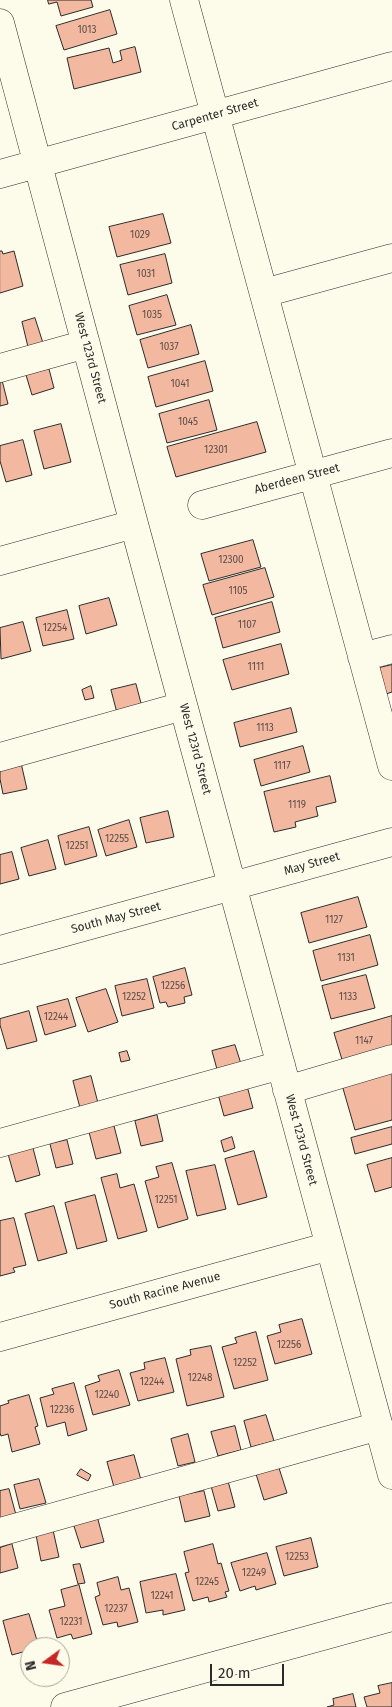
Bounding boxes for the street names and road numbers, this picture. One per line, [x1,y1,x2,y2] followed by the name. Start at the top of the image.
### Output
[170,96,260,134] street label: Carpenter Street
[71,311,109,405] street label: West 123rd Street
[253,461,341,497] street label: Aberdeen Street
[176,702,214,796] street label: West 123rd Street
[282,849,342,879] street label: May Street
[70,899,162,937] street label: South May Street
[282,1093,320,1187] street label: West 123rd Street
[108,1269,222,1313] street label: South Racine Avenue

